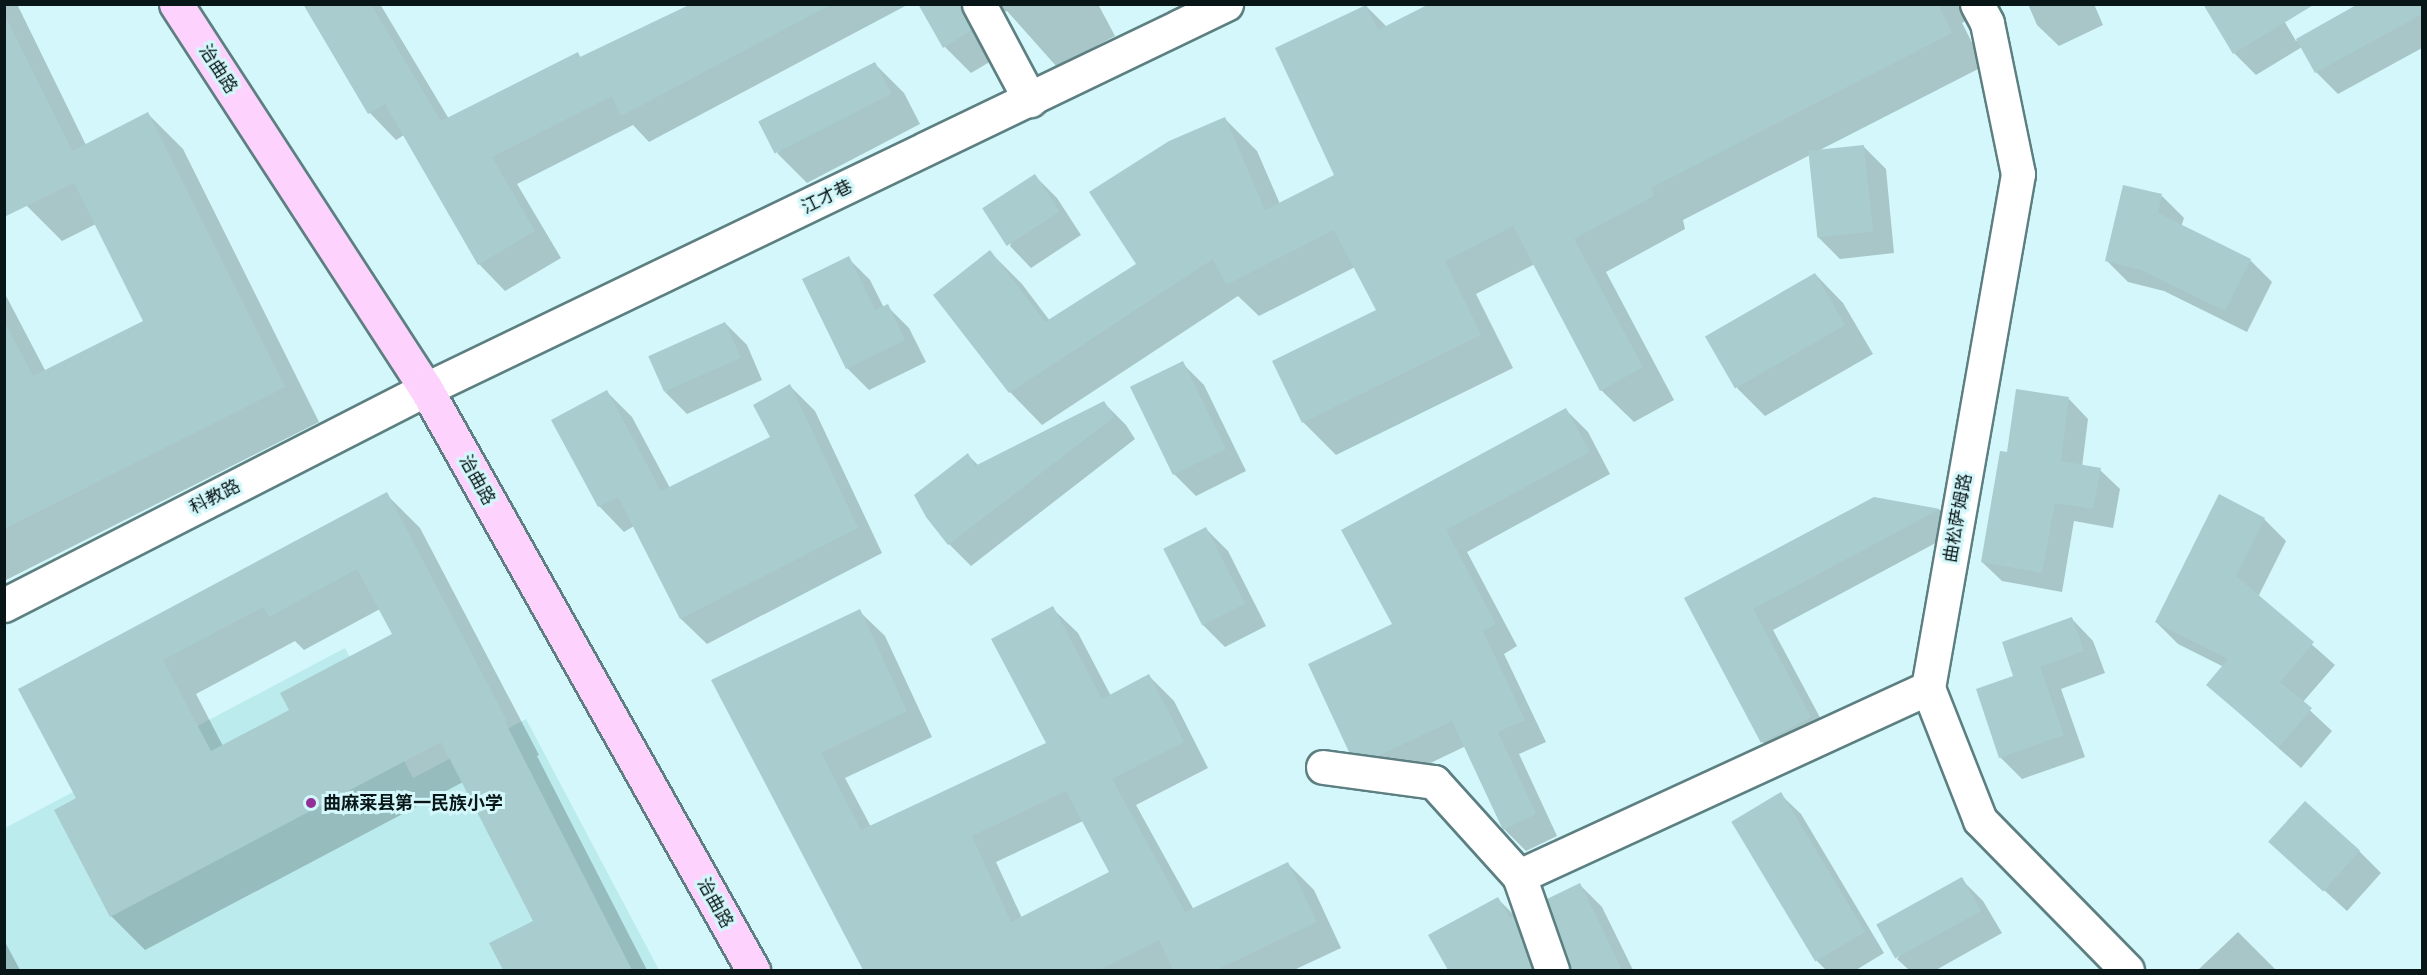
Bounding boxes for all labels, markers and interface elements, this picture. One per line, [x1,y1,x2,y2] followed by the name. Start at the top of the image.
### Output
[194,40,242,98] street label: 治曲路
[798,175,856,219] street label: 江才巷
[454,451,500,509] street label: 治曲路
[1940,472,1976,564] street label: 曲松萨姆路
[186,475,244,519] street label: 科教路
[323,792,503,814] place label: 曲麻莱县第一民族小学
[304,796,318,810] marker: 曲麻莱县第一民族小学
[692,874,738,932] street label: 治曲路

